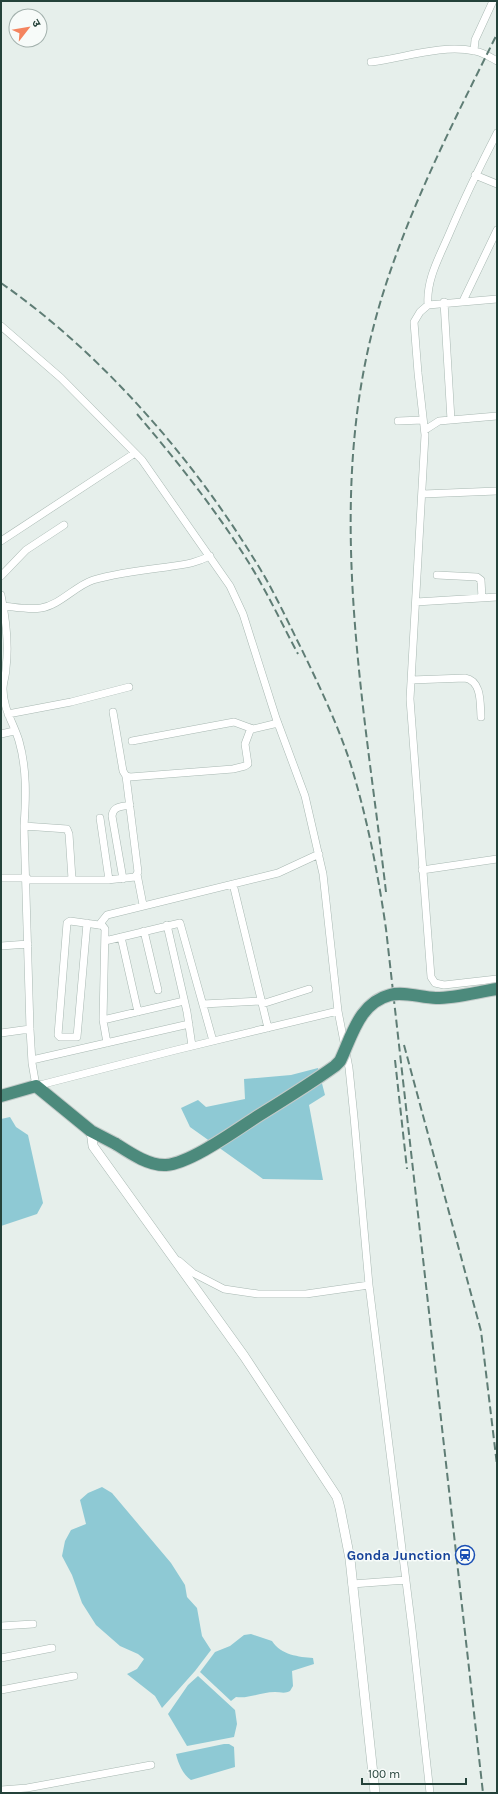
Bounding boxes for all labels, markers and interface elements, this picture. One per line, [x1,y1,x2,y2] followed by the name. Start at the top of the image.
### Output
[8,8,48,48] north arrow
[29,17,44,30] text: उ
[454,1544,476,1566] station icon: Gonda Junction
[347,1547,451,1564] place label: Gonda Junction
[362,1760,466,1786] scale bar
[368,1767,400,1781] text: 100 m

